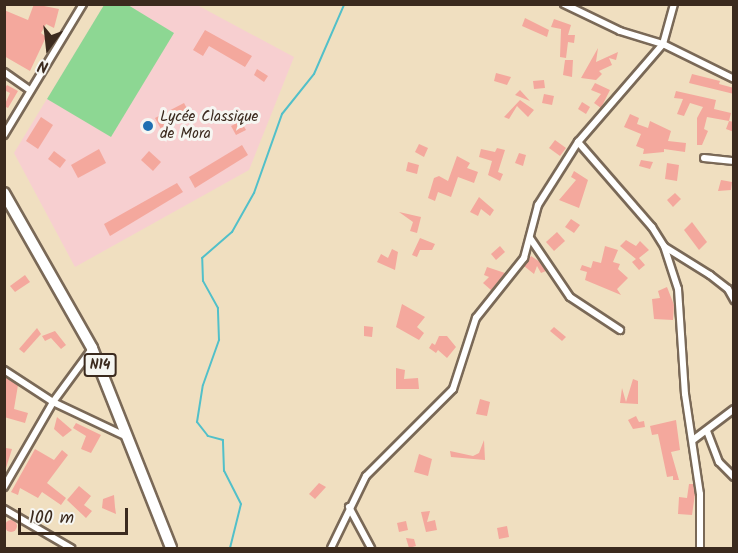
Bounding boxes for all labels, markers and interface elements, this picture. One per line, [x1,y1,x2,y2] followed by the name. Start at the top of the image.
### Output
[18,18,78,78] north arrow
[35,52,51,79] text: N
[160,108,258,143] place label: Lycée Classique de Mora
[141,119,155,133] marker: Lycée Classique de Mora
[84,354,116,376] road number: N14
[21,496,130,534] scale bar
[29,504,74,533] text: 100 m

